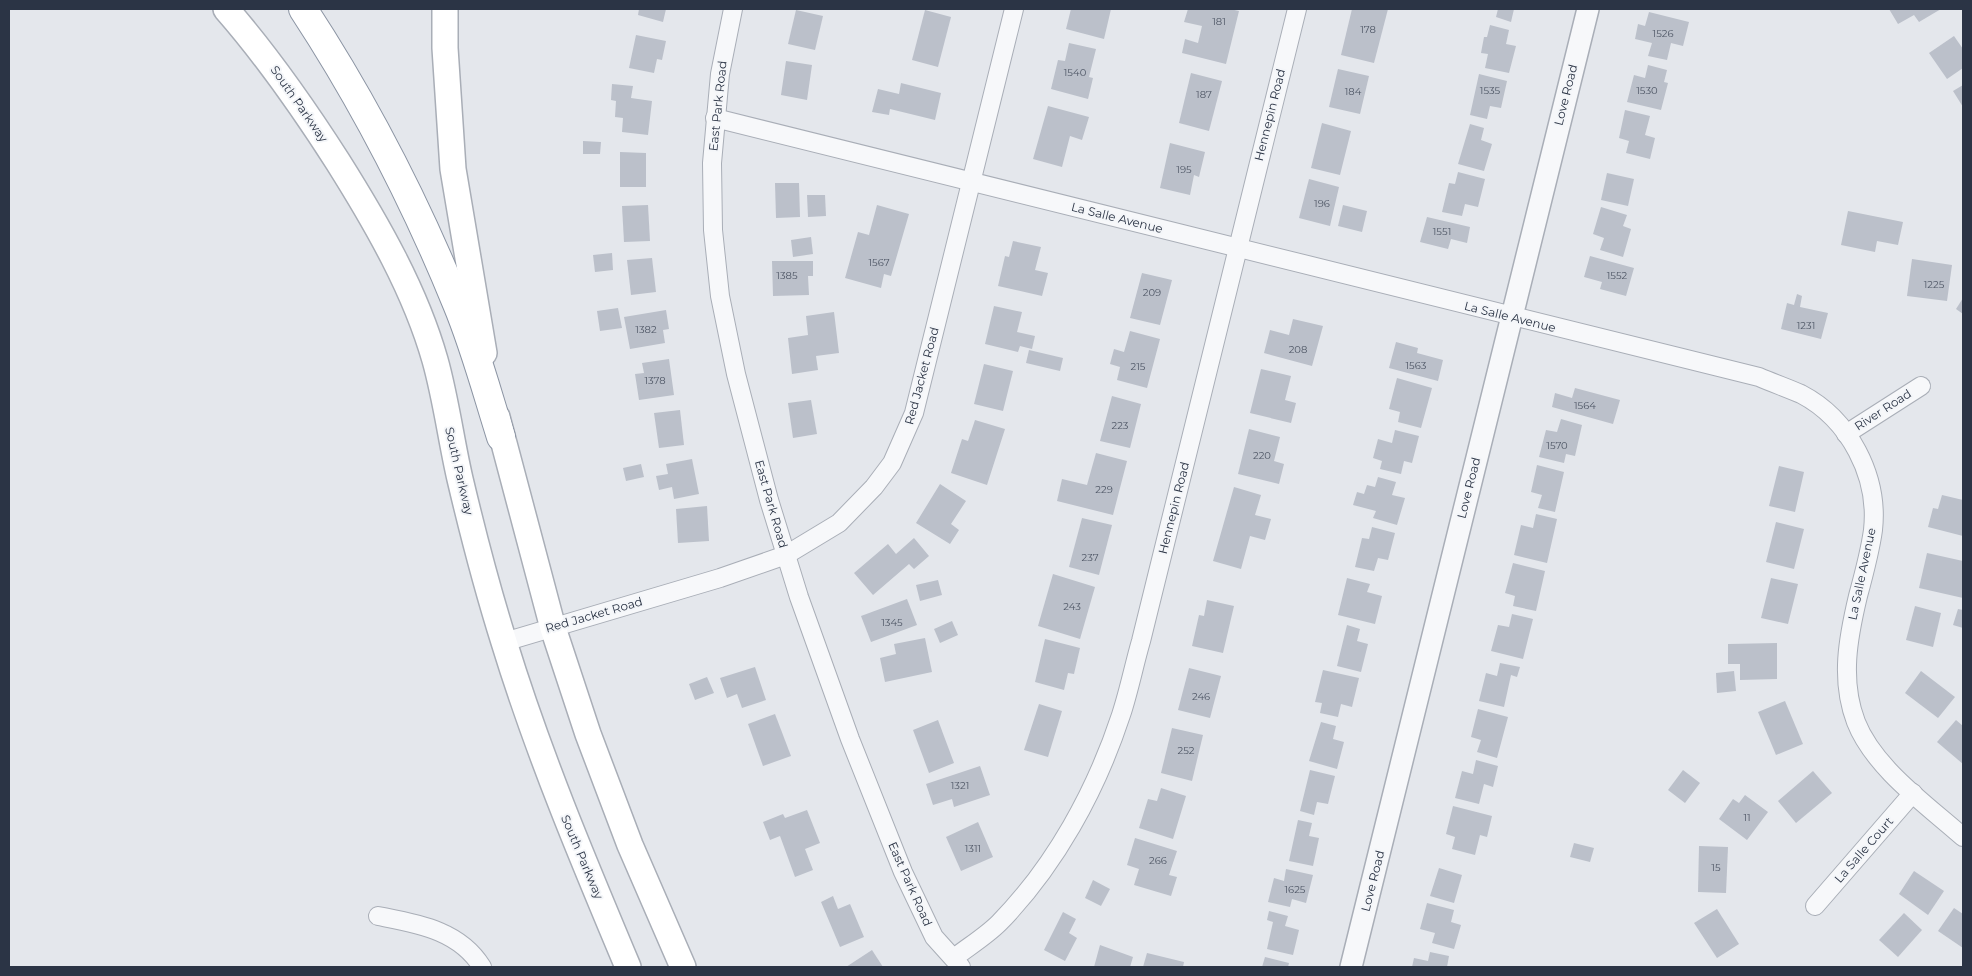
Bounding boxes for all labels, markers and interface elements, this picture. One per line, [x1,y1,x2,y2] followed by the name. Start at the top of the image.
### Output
[1212,15,1226,28] house number: 181
[1360,23,1376,36] house number: 178
[1653,27,1673,40] house number: 1526
[705,60,730,152] street label: East Park Road
[267,63,332,145] street label: South Parkway
[1551,63,1580,127] street label: Love Road
[1064,66,1087,79] house number: 1540
[1251,67,1288,163] street label: Hennepin Road
[1480,84,1501,97] house number: 1535
[1636,84,1658,97] house number: 1530
[1345,85,1362,98] house number: 184
[1196,88,1212,101] house number: 187
[1176,163,1192,176] house number: 195
[1314,197,1330,210] house number: 196
[1070,199,1164,236] street label: La Salle Avenue
[1433,225,1451,238] house number: 1551
[868,256,890,269] house number: 1567
[776,269,798,282] house number: 1385
[1607,269,1628,282] house number: 1552
[1924,278,1945,291] house number: 1225
[1143,286,1161,299] house number: 209
[1463,298,1557,335] street label: La Salle Avenue
[1797,319,1815,332] house number: 1231
[635,323,657,336] house number: 1382
[901,325,942,426] street label: Red Jacket Road
[1289,343,1307,356] house number: 208
[1406,359,1427,372] house number: 1563
[1131,360,1146,373] house number: 215
[644,374,666,387] house number: 1378
[1851,386,1914,434] street label: River Road
[1574,399,1596,412] house number: 1564
[1112,419,1129,432] house number: 223
[442,425,477,517] street label: South Parkway
[1546,439,1568,452] house number: 1570
[1253,449,1271,462] house number: 220
[1454,456,1483,520] street label: Love Road
[752,458,791,550] street label: East Park Road
[1155,460,1192,556] street label: Hennepin Road
[1095,483,1113,496] house number: 229
[1844,526,1879,621] street label: La Salle Avenue
[1081,551,1099,564] house number: 237
[543,593,644,636] street label: Red Jacket Road
[1063,600,1081,613] house number: 243
[881,616,903,629] house number: 1345
[1192,690,1210,703] house number: 246
[1178,744,1195,757] house number: 252
[951,779,969,792] house number: 1321
[1743,811,1751,824] house number: 11
[558,813,607,902] street label: South Parkway
[1831,814,1896,886] street label: La Salle Court
[885,839,936,928] street label: East Park Road
[965,842,981,855] house number: 1311
[1358,849,1387,913] street label: Love Road
[1149,854,1167,867] house number: 266
[1711,861,1721,874] house number: 15
[1284,883,1306,896] house number: 1625

